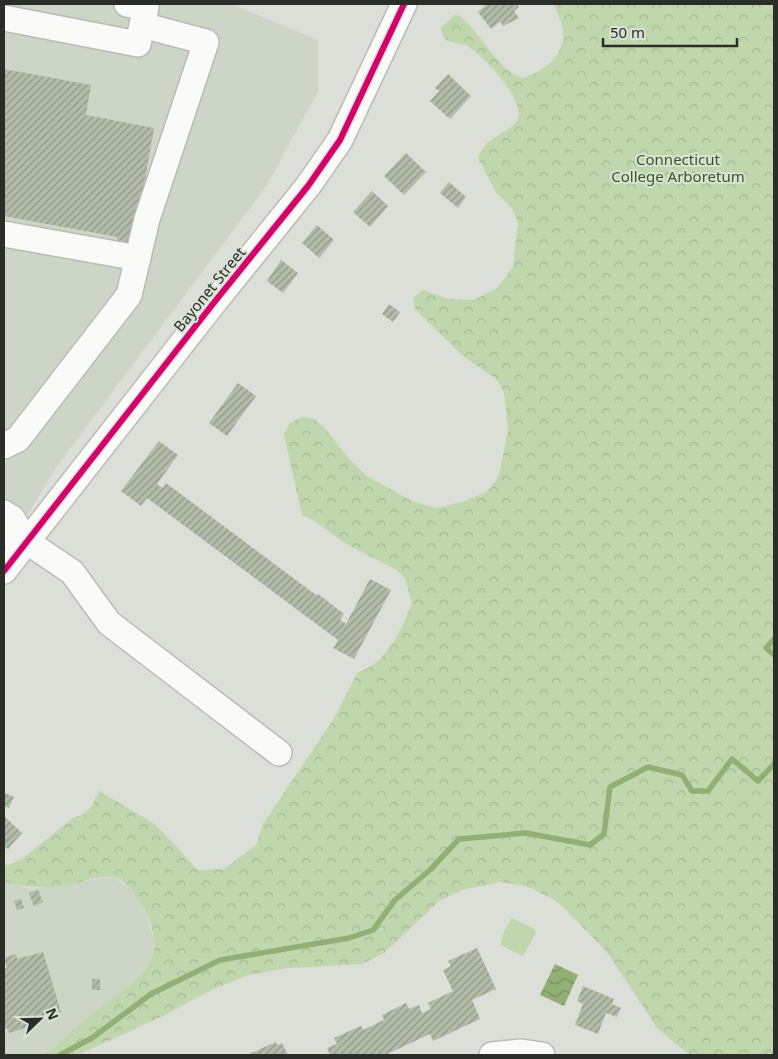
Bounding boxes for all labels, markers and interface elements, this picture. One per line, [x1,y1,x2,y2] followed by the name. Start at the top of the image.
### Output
[603,15,737,47] scale bar
[610,22,645,42] text: 50 m
[611,149,745,186] park label: Connecticut College Arboretum
[169,242,250,336] street label: Bayonet Street
[15,994,65,1044] north arrow
[41,1005,63,1023] text: N

